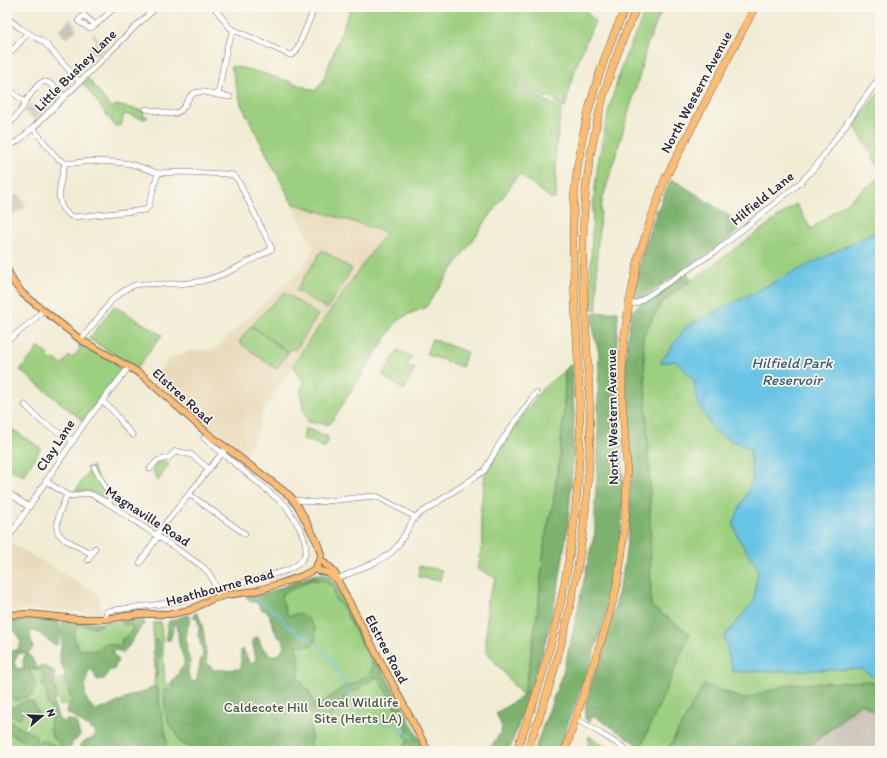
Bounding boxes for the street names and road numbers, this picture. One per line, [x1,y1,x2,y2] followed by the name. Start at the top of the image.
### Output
[31,26,120,115] street label: Little Bushey Lane
[657,28,736,156] street label: North Western Avenue
[727,168,798,229] street label: Hilfield Lane
[603,349,622,485] street label: North Western Avenue
[149,365,217,428] street label: Elstree Road
[32,416,79,474] street label: Clay Lane
[102,483,194,550] street label: Magnaville Road
[164,565,276,610] street label: Heathbourne Road
[361,612,412,687] street label: Elstree Road

